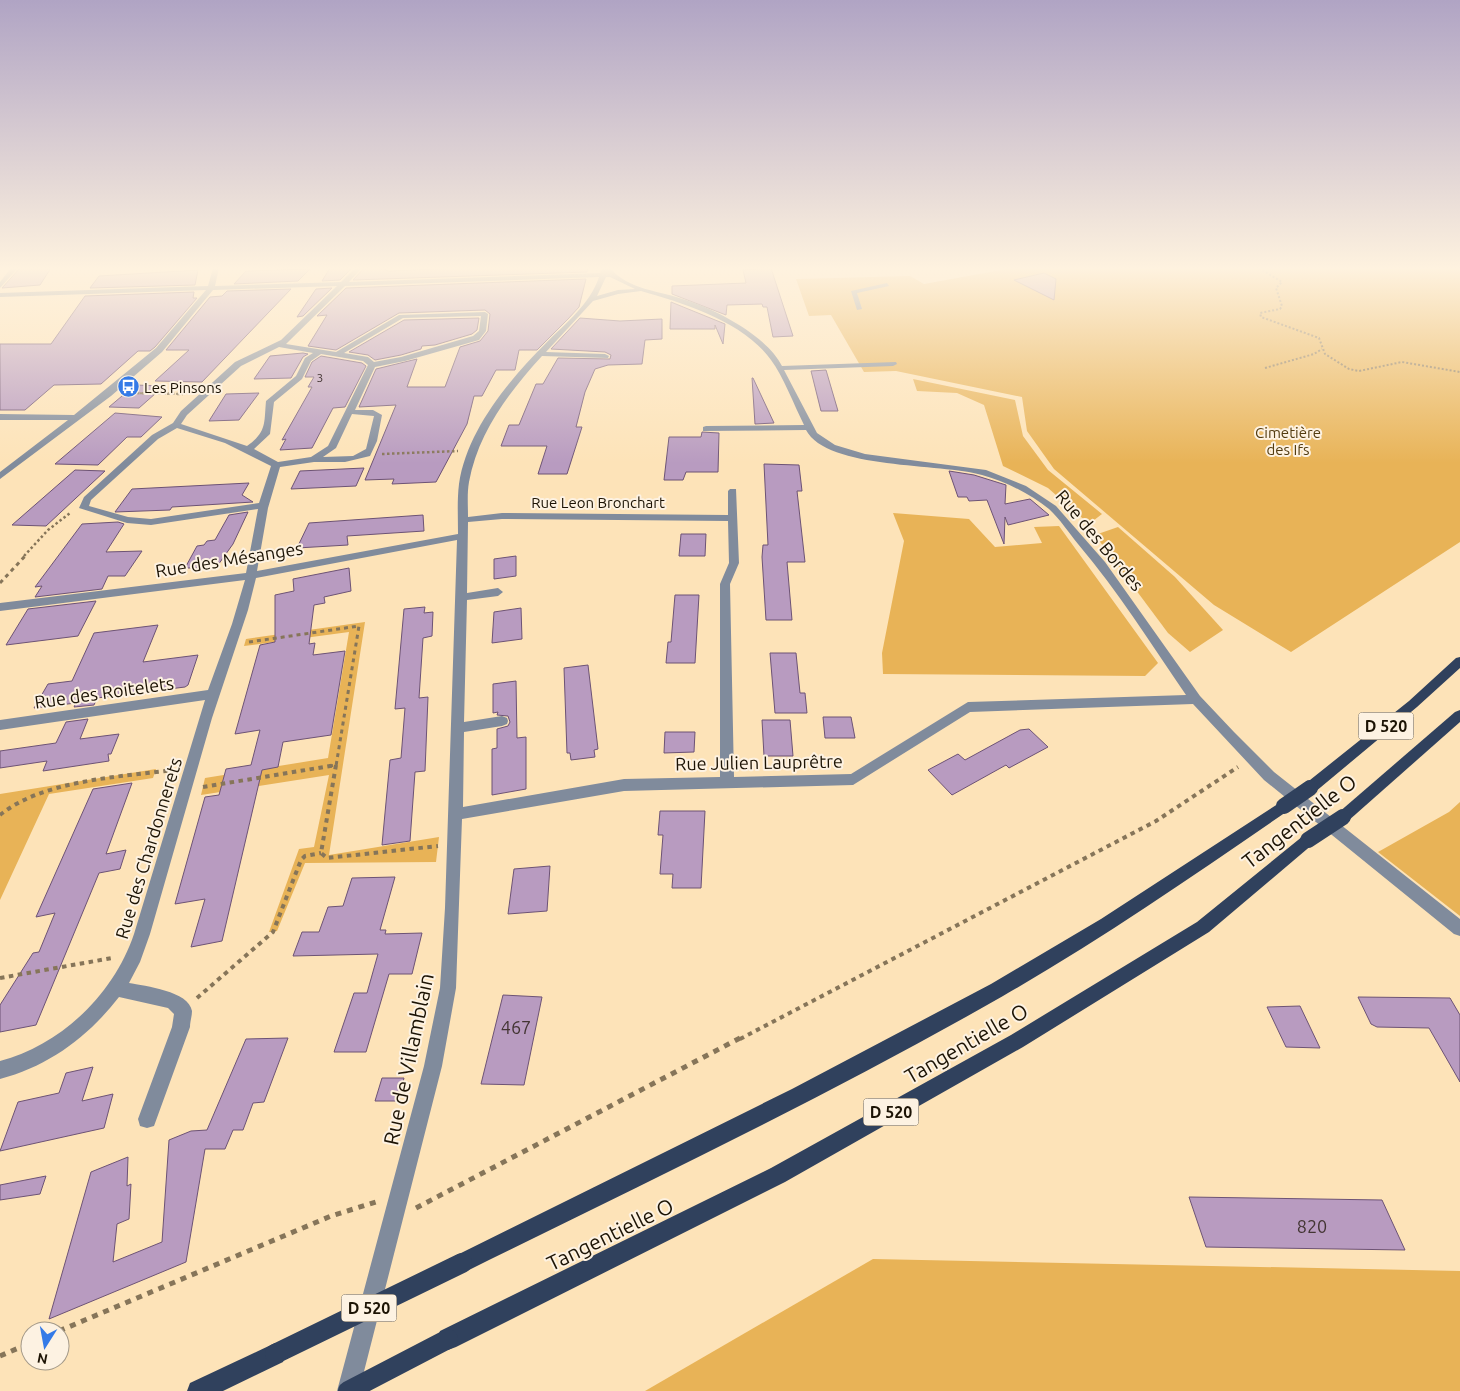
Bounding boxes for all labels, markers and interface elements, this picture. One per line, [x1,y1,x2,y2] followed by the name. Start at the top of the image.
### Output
[317,371,323,384] house number: 3
[116,375,140,399] bus stop icon: Les Pinsons
[144,379,221,396] place label: Les Pinsons
[1255,424,1321,458] park label: Cimetière des Ifs
[1052,486,1148,594] street label: Rue des Bordes
[531,494,665,511] street label: Rue Leon Bronchart
[154,537,304,581] street label: Rue des Mésanges
[33,672,175,712] street label: Rue des Roitelets
[1358,712,1414,739] road number: D 520
[675,751,843,773] street label: Rue Julien Lauprêtre
[111,755,185,941] street label: Rue des Chardonnerets
[1237,769,1361,873] street label: Tangentielle O
[378,971,438,1147] street label: Rue de Villamblain
[900,998,1032,1088] street label: Tangentielle O
[501,1017,531,1037] house number: 467
[864,1098,918,1126] road number: D 520
[543,1193,677,1275] street label: Tangentielle O
[1297,1216,1327,1236] house number: 820
[342,1295,396,1322] road number: D 520
[20,1321,70,1371] north arrow
[36,1350,49,1368] text: N

